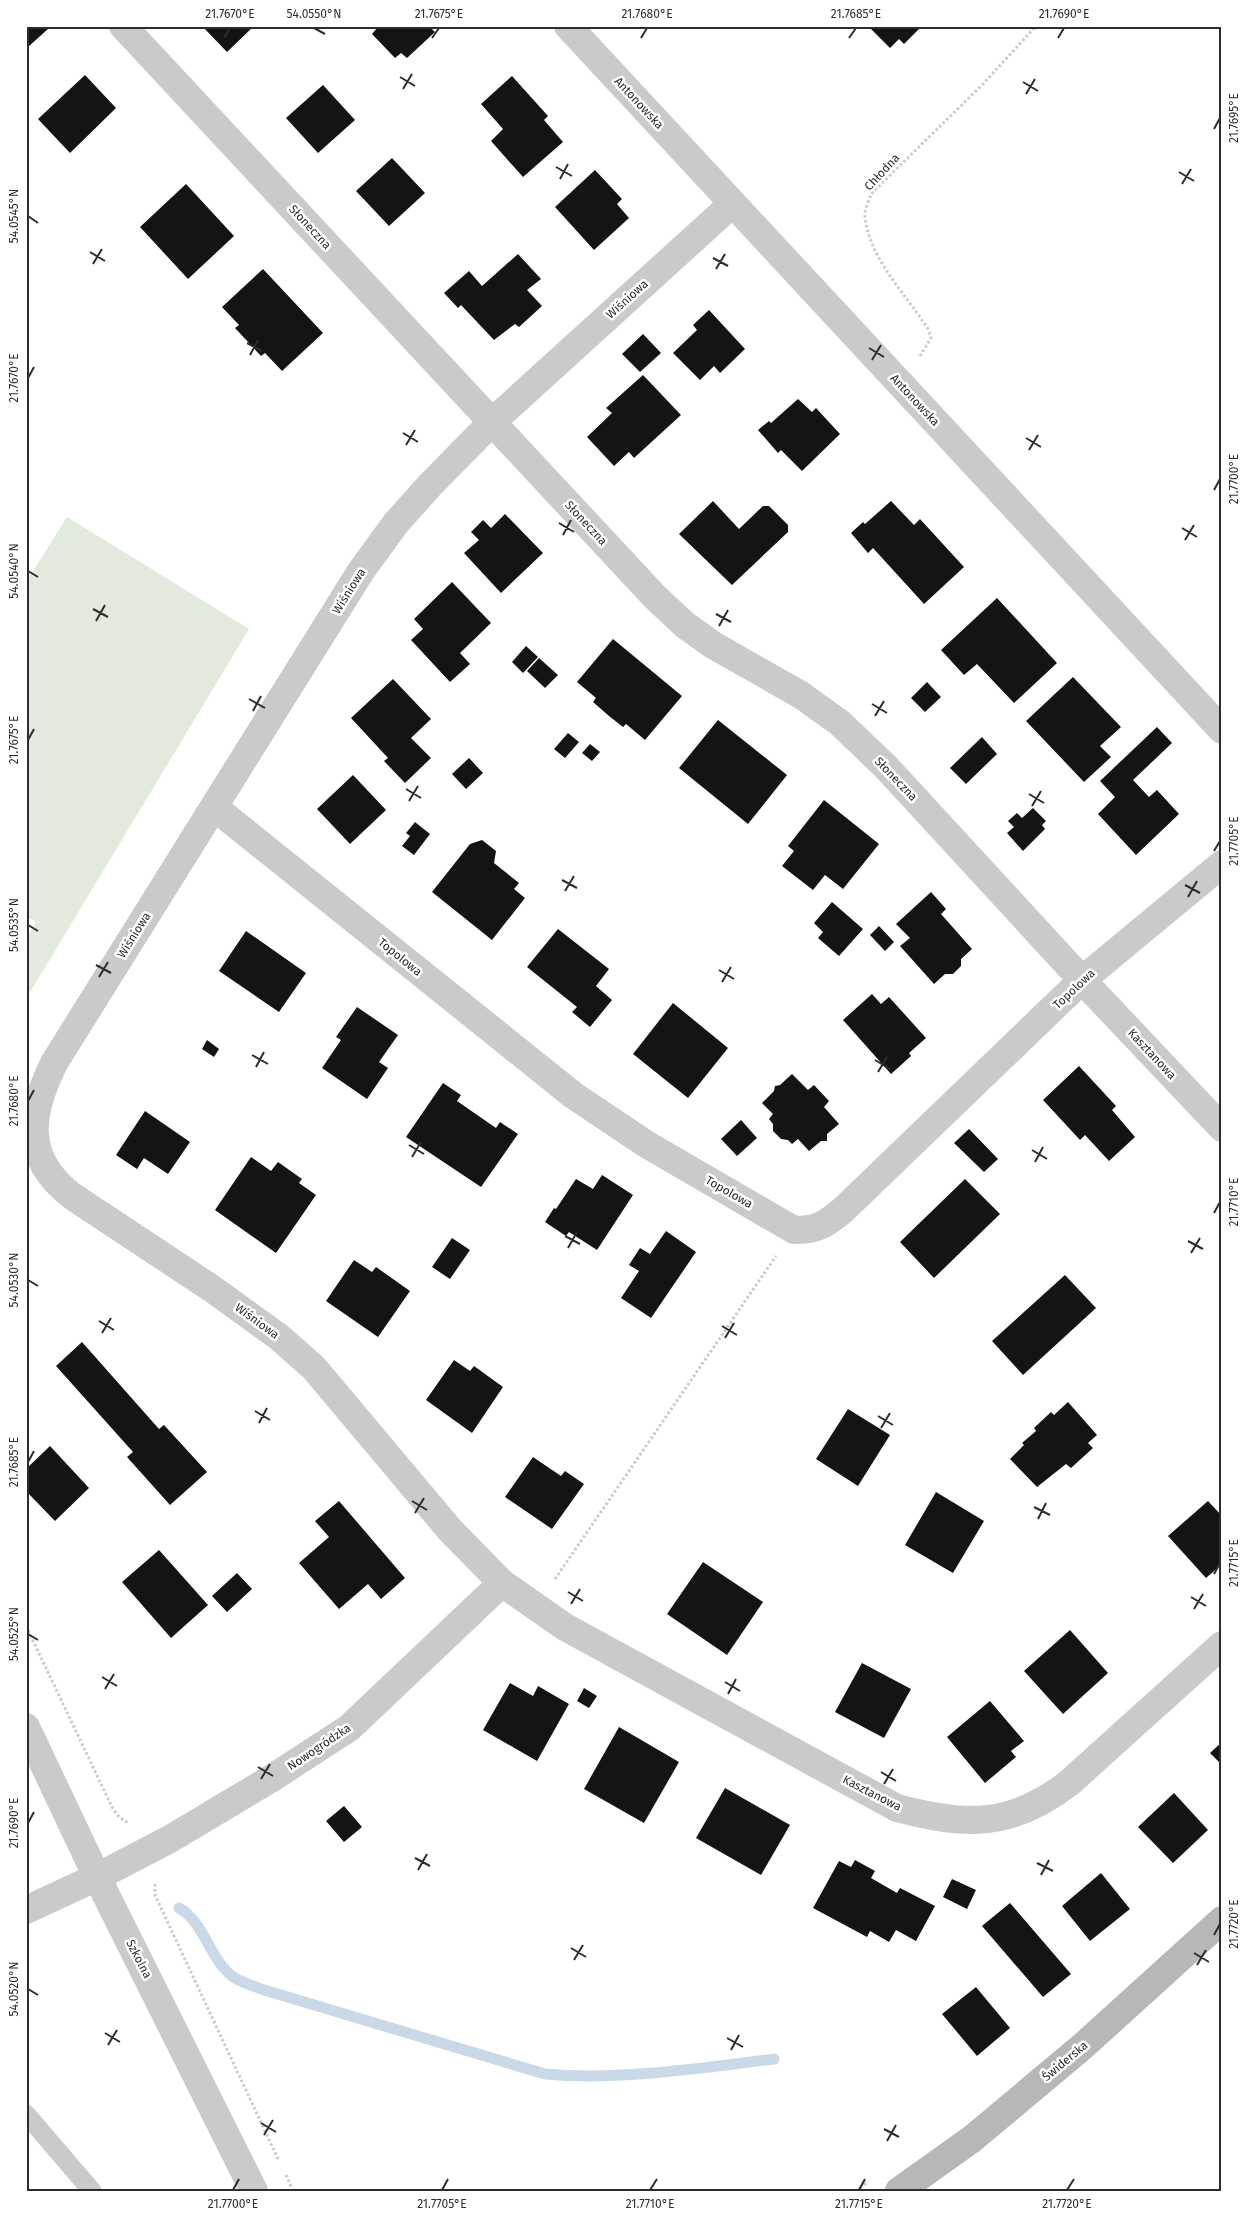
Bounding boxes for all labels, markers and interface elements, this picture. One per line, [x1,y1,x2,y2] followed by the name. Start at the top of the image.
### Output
[205,7,255,21] text: 21.7670°E
[287,7,341,21] text: 54.0550°N
[415,7,463,21] text: 21.7675°E
[621,7,673,21] text: 21.7680°E
[831,7,881,21] text: 21.7685°E
[1039,7,1089,21] text: 21.7690°E
[611,74,667,132] street label: Antonowska
[1227,93,1241,143] text: 21.7695°E
[862,151,902,193] street label: Chłodna
[7,189,21,243] text: 54.0545°N
[286,202,334,252] street label: Słoneczna
[603,277,651,321] street label: Wiśniowa
[7,353,21,403] text: 21.7670°E
[887,371,943,429] street label: Antonowska
[1227,454,1241,504] text: 21.7700°E
[562,498,610,548] street label: Słoneczna
[7,543,21,599] text: 54.0540°N
[329,566,369,616] street label: Wiśniowa
[7,716,21,764] text: 21.7675°E
[872,754,920,804] street label: Słoneczna
[1227,816,1241,866] text: 21.7705°E
[7,898,21,952] text: 54.0535°N
[114,910,154,960] street label: Wiśniowa
[375,935,425,979] street label: Topolowa
[1050,966,1098,1012] street label: Topolowa
[1125,1026,1179,1082] street label: Kasztanowa
[7,1075,21,1127] text: 21.7680°E
[703,1173,755,1211] street label: Topolowa
[1227,1178,1241,1226] text: 21.7710°E
[7,1253,21,1307] text: 54.0530°N
[232,1300,282,1342] street label: Wiśniowa
[7,1437,21,1487] text: 21.7685°E
[1227,1539,1241,1587] text: 21.7715°E
[7,1607,21,1661] text: 54.0525°N
[285,1721,353,1773] street label: Nowogródzka
[840,1772,904,1814] street label: Kasztanowa
[7,1798,21,1848] text: 21.7690°E
[1227,1899,1241,1949] text: 21.7720°E
[123,1937,155,1981] street label: Szkolna
[7,1962,21,2016] text: 54.0520°N
[1039,2037,1090,2084] street label: Świderska
[208,2197,258,2211] text: 21.7700°E
[417,2197,467,2211] text: 21.7705°E
[626,2197,674,2211] text: 21.7710°E
[835,2197,883,2211] text: 21.7715°E
[1042,2197,1092,2211] text: 21.7720°E

